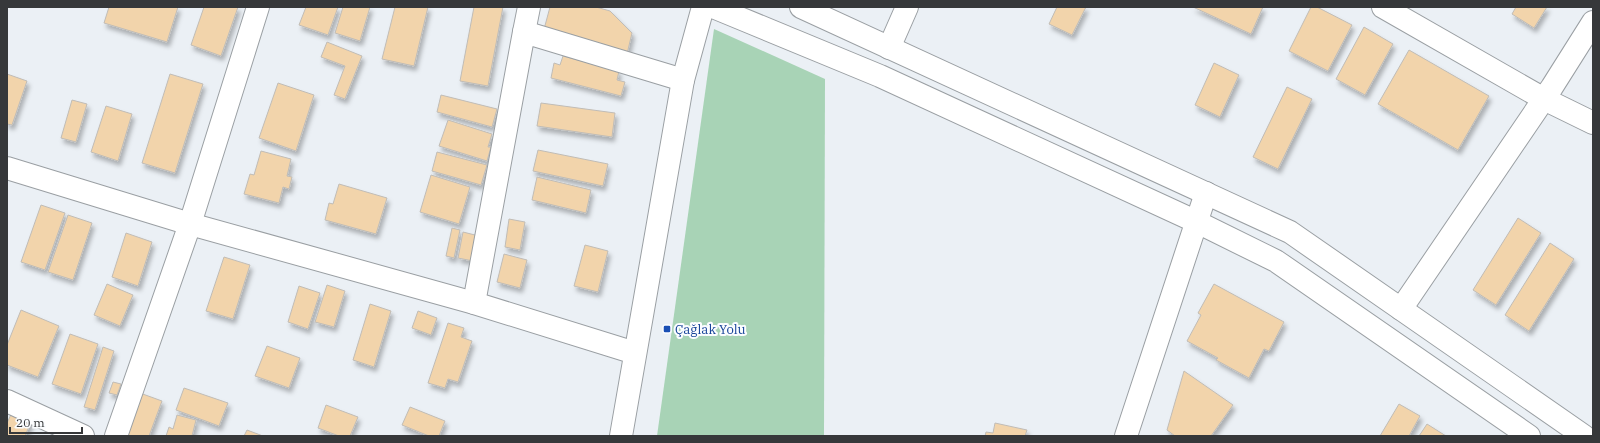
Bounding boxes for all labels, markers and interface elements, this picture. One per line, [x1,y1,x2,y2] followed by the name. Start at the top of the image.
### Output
[675,321,746,338] place label: Çağlak Yolu
[662,324,672,334] marker: Çağlak Yolu
[10,409,82,435] scale bar
[16,415,45,430] text: 20 m

